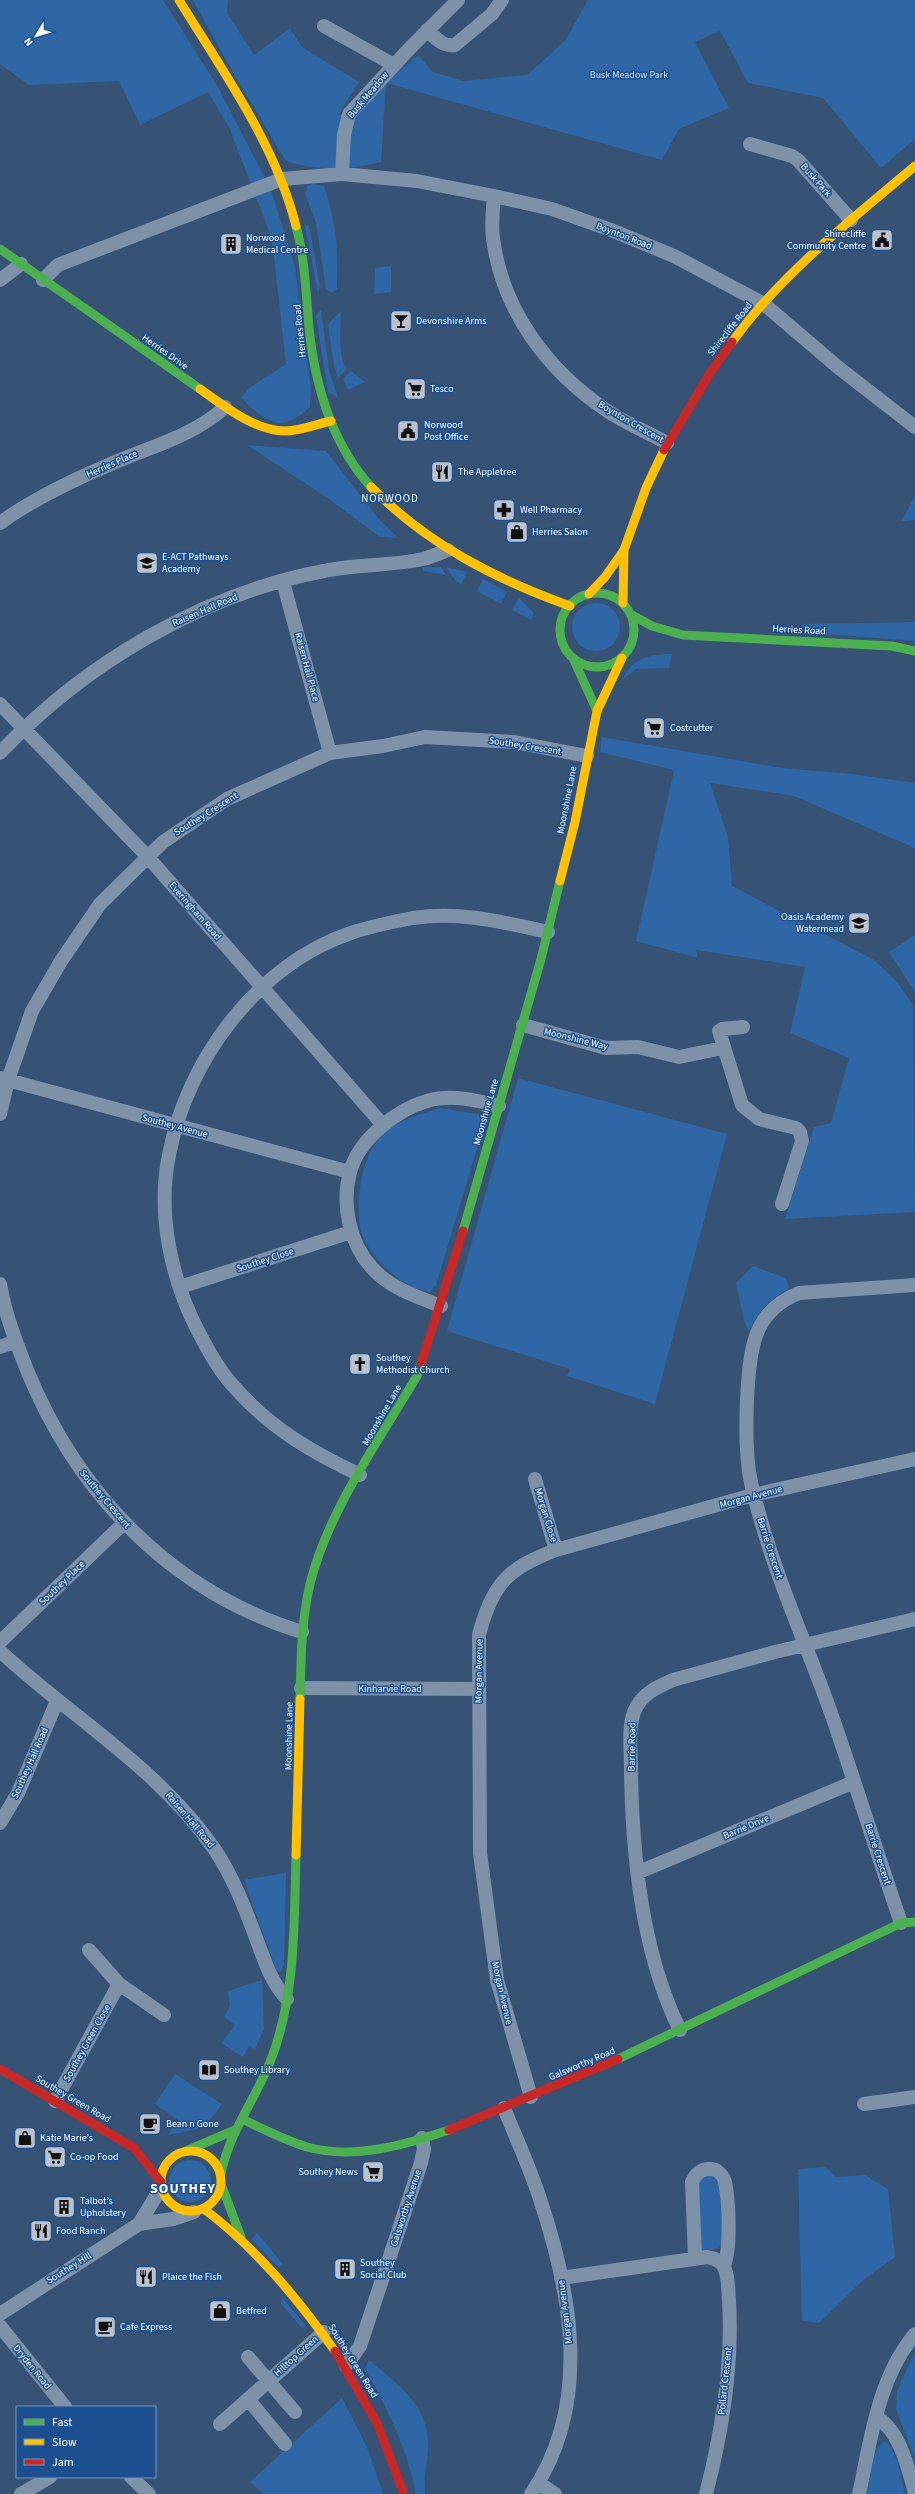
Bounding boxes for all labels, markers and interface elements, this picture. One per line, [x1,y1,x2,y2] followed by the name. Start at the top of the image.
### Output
[16,16,56,56] north arrow
[20,34,37,49] text: N
[344,68,392,122] street label: Busk Meadow
[590,68,668,82] park label: Busk Meadow Park
[797,160,835,200] street label: Busk Park
[594,219,654,253] street label: Boynton Road
[787,227,866,253] place label: Shirecliffe Community Centre
[869,227,895,253] public building icon: Shirecliffe Community Centre
[218,231,244,257] building icon: Norwood Medical Centre
[246,231,308,257] place label: Norwood Medical Centre
[704,299,756,359] street label: Shirecliffe Road
[290,304,310,358] street label: Herries Road
[388,308,414,334] bar icon: Devonshire Arms
[416,314,487,328] place label: Devonshire Arms
[139,331,191,373] street label: Herries Drive
[402,376,428,402] supermarket icon: Tesco
[430,382,454,396] place label: Tesco
[595,397,667,447] street label: Boynton Crescent
[395,418,421,444] public building icon: Norwood Post Office
[424,418,468,444] place label: Norwood Post Office
[84,446,140,481] street label: Herries Place
[429,459,455,485] restaurant icon: The Appletree
[458,465,516,479] place label: The Appletree
[361,491,419,506] district label: NORWOOD
[491,497,517,523] pharmacy icon: Well Pharmacy
[520,503,582,517] place label: Well Pharmacy
[504,519,530,545] shop icon: Herries Salon
[532,525,588,539] place label: Herries Salon
[134,550,160,576] school or university icon: E-ACT Pathways Academy
[162,550,229,576] place label: E-ACT Pathways Academy
[170,590,240,630] street label: Raisen Hall Road
[772,622,826,638] street label: Herries Road
[291,631,323,703] street label: Raisen Hall Place
[641,715,667,741] supermarket icon: Costcutter
[670,721,714,735] place label: Costcutter
[488,733,563,759] street label: Southey Crescent
[554,765,580,835] street label: Moonshine Lane
[171,788,241,839] street label: Southey Crescent
[166,879,224,943] street label: Everingham Road
[781,910,844,936] place label: Oasis Academy Watermead
[846,910,872,936] school or university icon: Oasis Academy Watermead
[543,1024,610,1054] street label: Moonshine Way
[470,1077,502,1147] street label: Moonshine Lane
[141,1110,209,1142] street label: Southey Avenue
[235,1244,295,1276] street label: Southey Close
[347,1351,373,1377] church icon: Southey Methodist Church
[376,1351,450,1377] place label: Southey Methodist Church
[359,1382,405,1448] street label: Moonshine Lane
[76,1467,134,1532] street label: Southey Crescent
[718,1482,784,1512] street label: Morgan Avenue
[531,1486,561,1544] street label: Morgan Close
[754,1516,787,1581] street label: Barrie Crescent
[36,1557,88,1609] street label: Southey Place
[471,1639,487,1703] street label: Morgan Avenue
[358,1682,422,1696] street label: Kinharvie Road
[281,1702,297,1770] street label: Moonshine Lane
[625,1723,639,1771] street label: Barrie Road
[8,1725,52,1801] street label: Southey Hall Road
[162,1789,218,1851] street label: Raisen Hall Road
[721,1811,771,1843] street label: Barrie Drive
[862,1822,895,1887] street label: Barrie Crescent
[488,1960,516,2026] street label: Morgan Avenue
[60,2002,114,2084] street label: Southey Green Close
[547,2044,617,2084] street label: Galsworthy Road
[196,2057,222,2083] library icon: Southey Library
[224,2063,291,2077] place label: Southey Library
[33,2072,113,2126] street label: Southey Green Road
[137,2111,163,2137] cafe icon: Bean n Gone
[166,2117,219,2131] place label: Bean n Gone
[12,2125,38,2151] shop icon: Katie Marie’s
[40,2131,93,2145] place label: Katie Marie’s
[42,2144,68,2170] supermarket icon: Co-op Food
[70,2150,118,2164] place label: Co-op Food
[360,2159,386,2185] supermarket icon: Southey News
[298,2165,358,2179] place label: Southey News
[387,2168,425,2248] street label: Galsworthy Avenue
[150,2179,216,2199] district label: SOUTHEY
[51,2194,77,2220] building icon: Talbot’s Upholstery
[80,2194,126,2220] place label: Talbot’s Upholstery
[28,2218,54,2244] restaurant icon: Food Ranch
[56,2224,105,2238] place label: Food Ranch
[44,2248,95,2287] street label: Southey Hill
[332,2256,358,2282] building icon: Southey Social Club
[360,2256,407,2282] place label: Southey Social Club
[133,2264,159,2290] restaurant icon: Plaice the Fish
[162,2270,222,2284] place label: Plaice the Fish
[554,2279,576,2345] street label: Morgan Avenue
[207,2298,233,2324] shop icon: Betfred
[236,2304,267,2318] place label: Betfred
[92,2314,118,2340] cafe icon: Cafe Express
[120,2320,172,2334] place label: Cafe Express
[325,2321,381,2401] street label: Southey Green Road
[271,2332,321,2380] street label: Hilltop Green
[10,2342,54,2392] street label: Dryden Road
[714,2346,736,2416] street label: Pollard Crescent
[16,2406,156,2478] legend
[52,2414,72,2431] text: Fast
[52,2434,77,2451] text: Slow
[52,2454,74,2471] text: Jam

